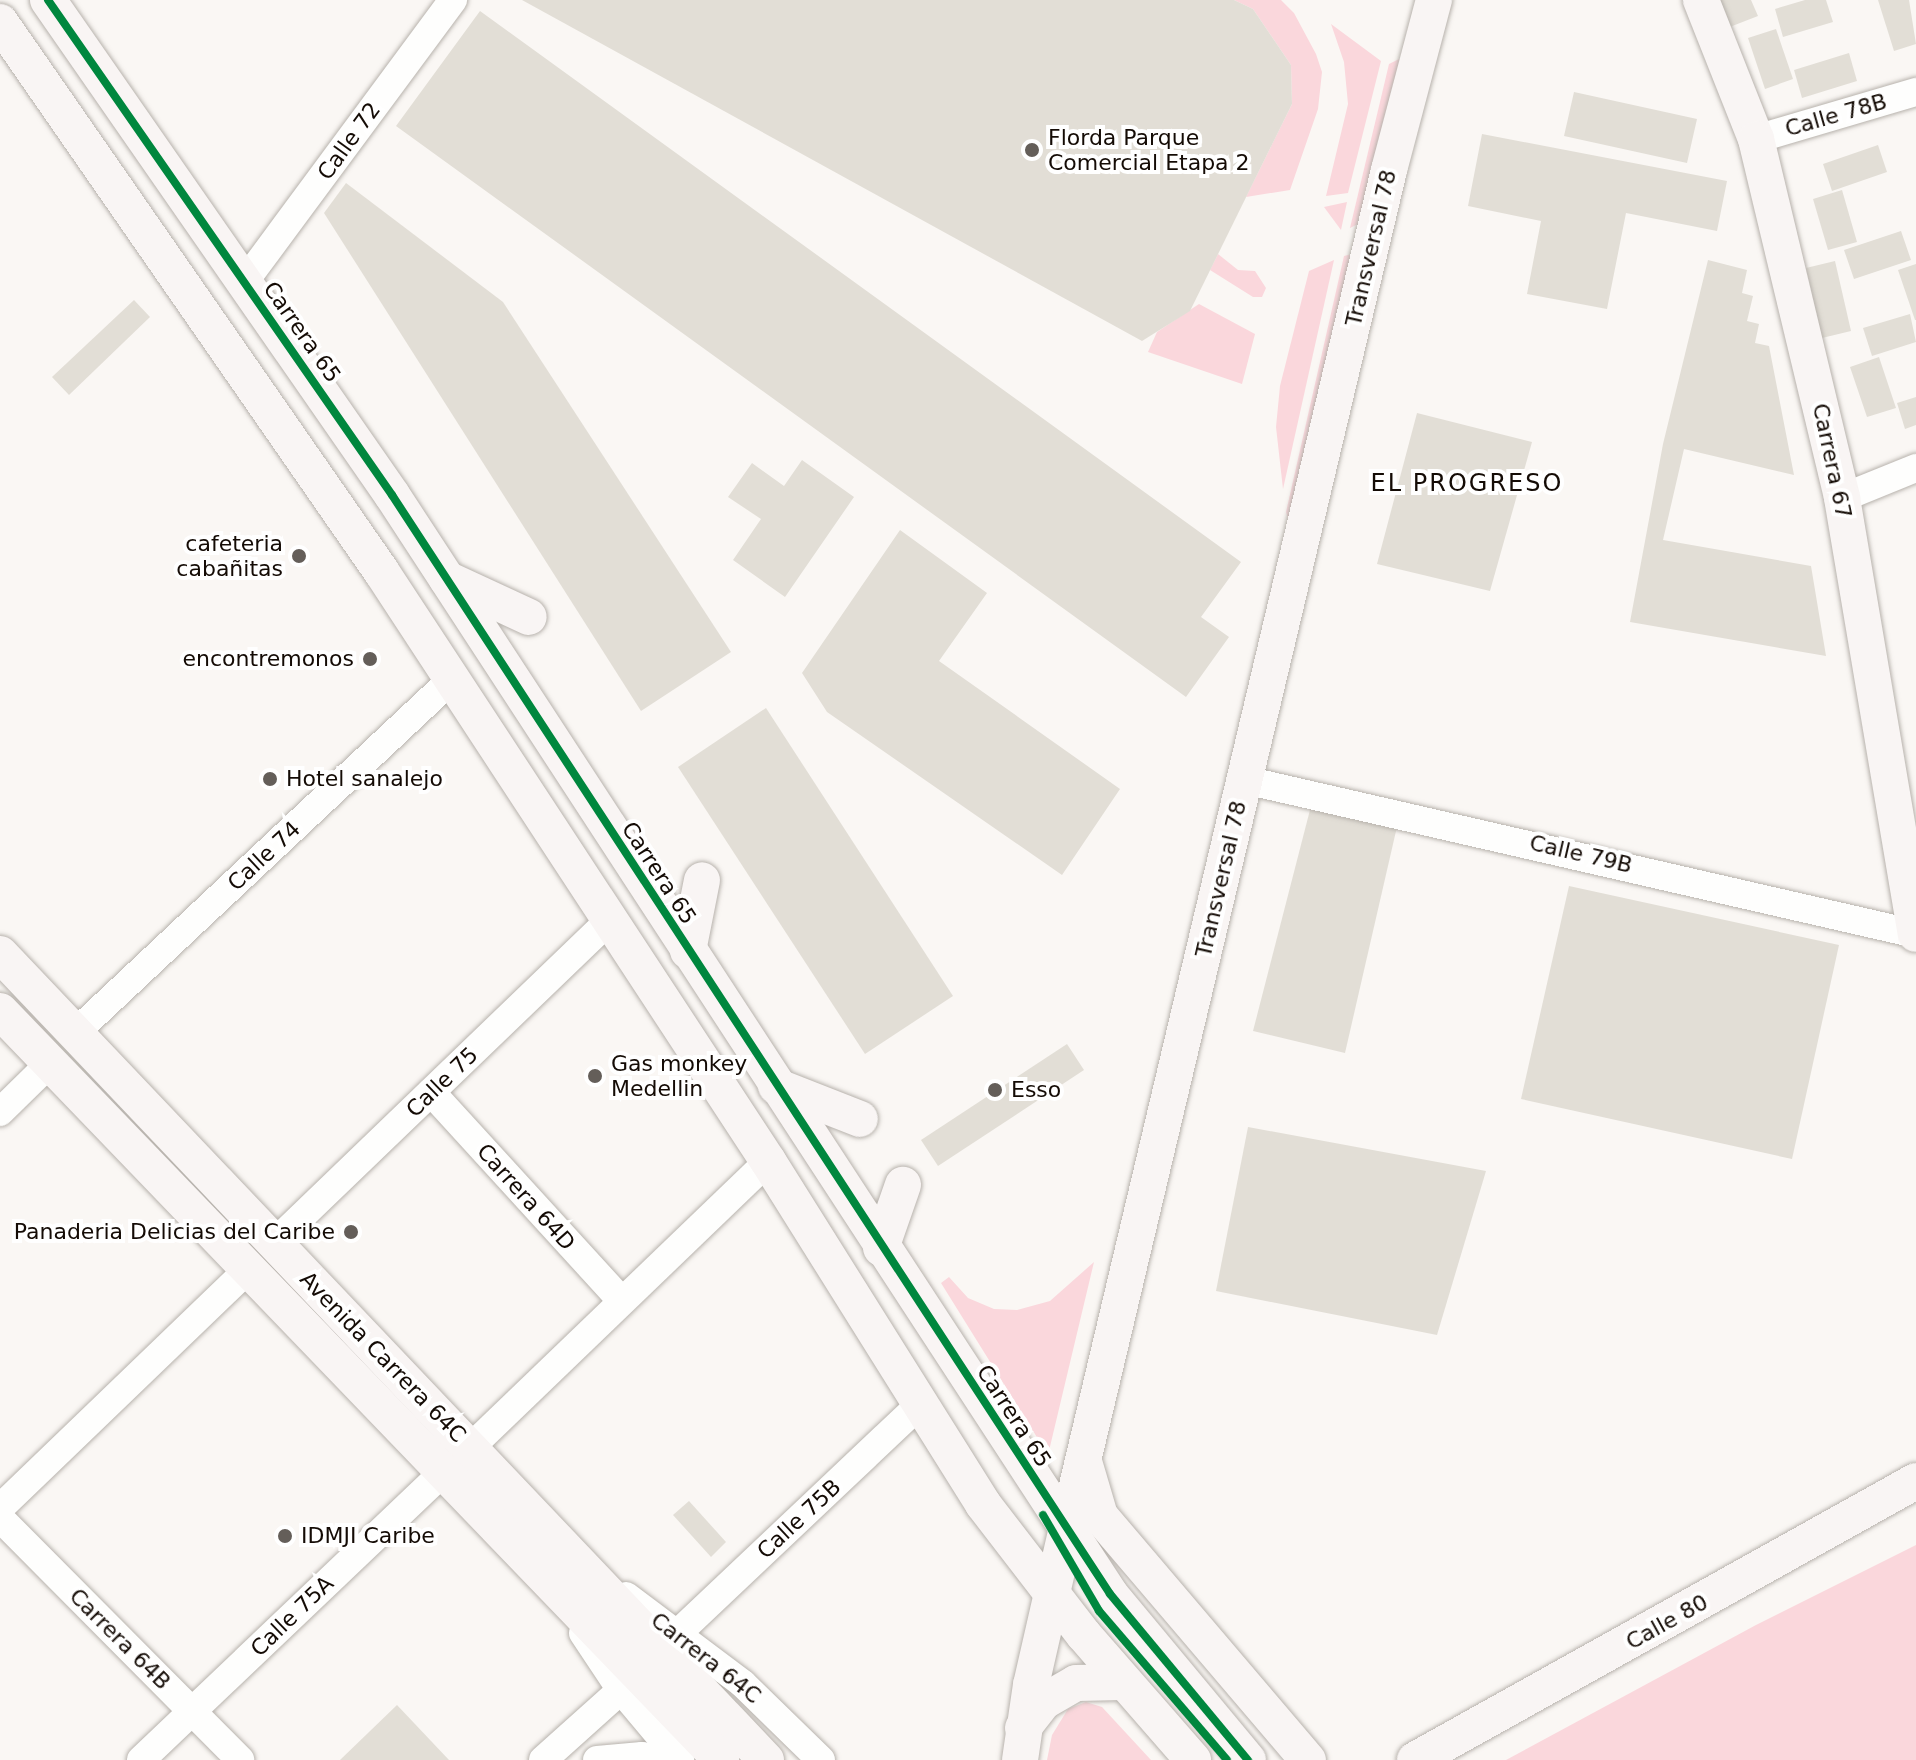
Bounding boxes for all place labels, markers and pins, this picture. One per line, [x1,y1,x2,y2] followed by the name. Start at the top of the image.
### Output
[1048,124,1250,176] place label: Florda Parque Comercial Etapa 2
[1023,141,1041,159] marker: Florda Parque Comercial Etapa 2
[176,530,283,582] place label: cafeteria cabañitas
[290,547,308,565] marker: cafeteria cabañitas
[183,646,354,672] place label: encontremonos
[361,650,379,668] marker: encontremonos
[286,766,443,792] place label: Hotel sanalejo
[261,770,279,788] marker: Hotel sanalejo
[611,1050,747,1102] place label: Gas monkey Medellin
[586,1067,604,1085] marker: Gas monkey Medellin
[1011,1077,1061,1103] place label: Esso
[986,1081,1004,1099] marker: Esso
[14,1219,335,1245] place label: Panaderia Delicias del Caribe
[342,1223,360,1241] marker: Panaderia Delicias del Caribe
[301,1523,435,1549] place label: IDMJI Caribe
[276,1527,294,1545] marker: IDMJI Caribe

